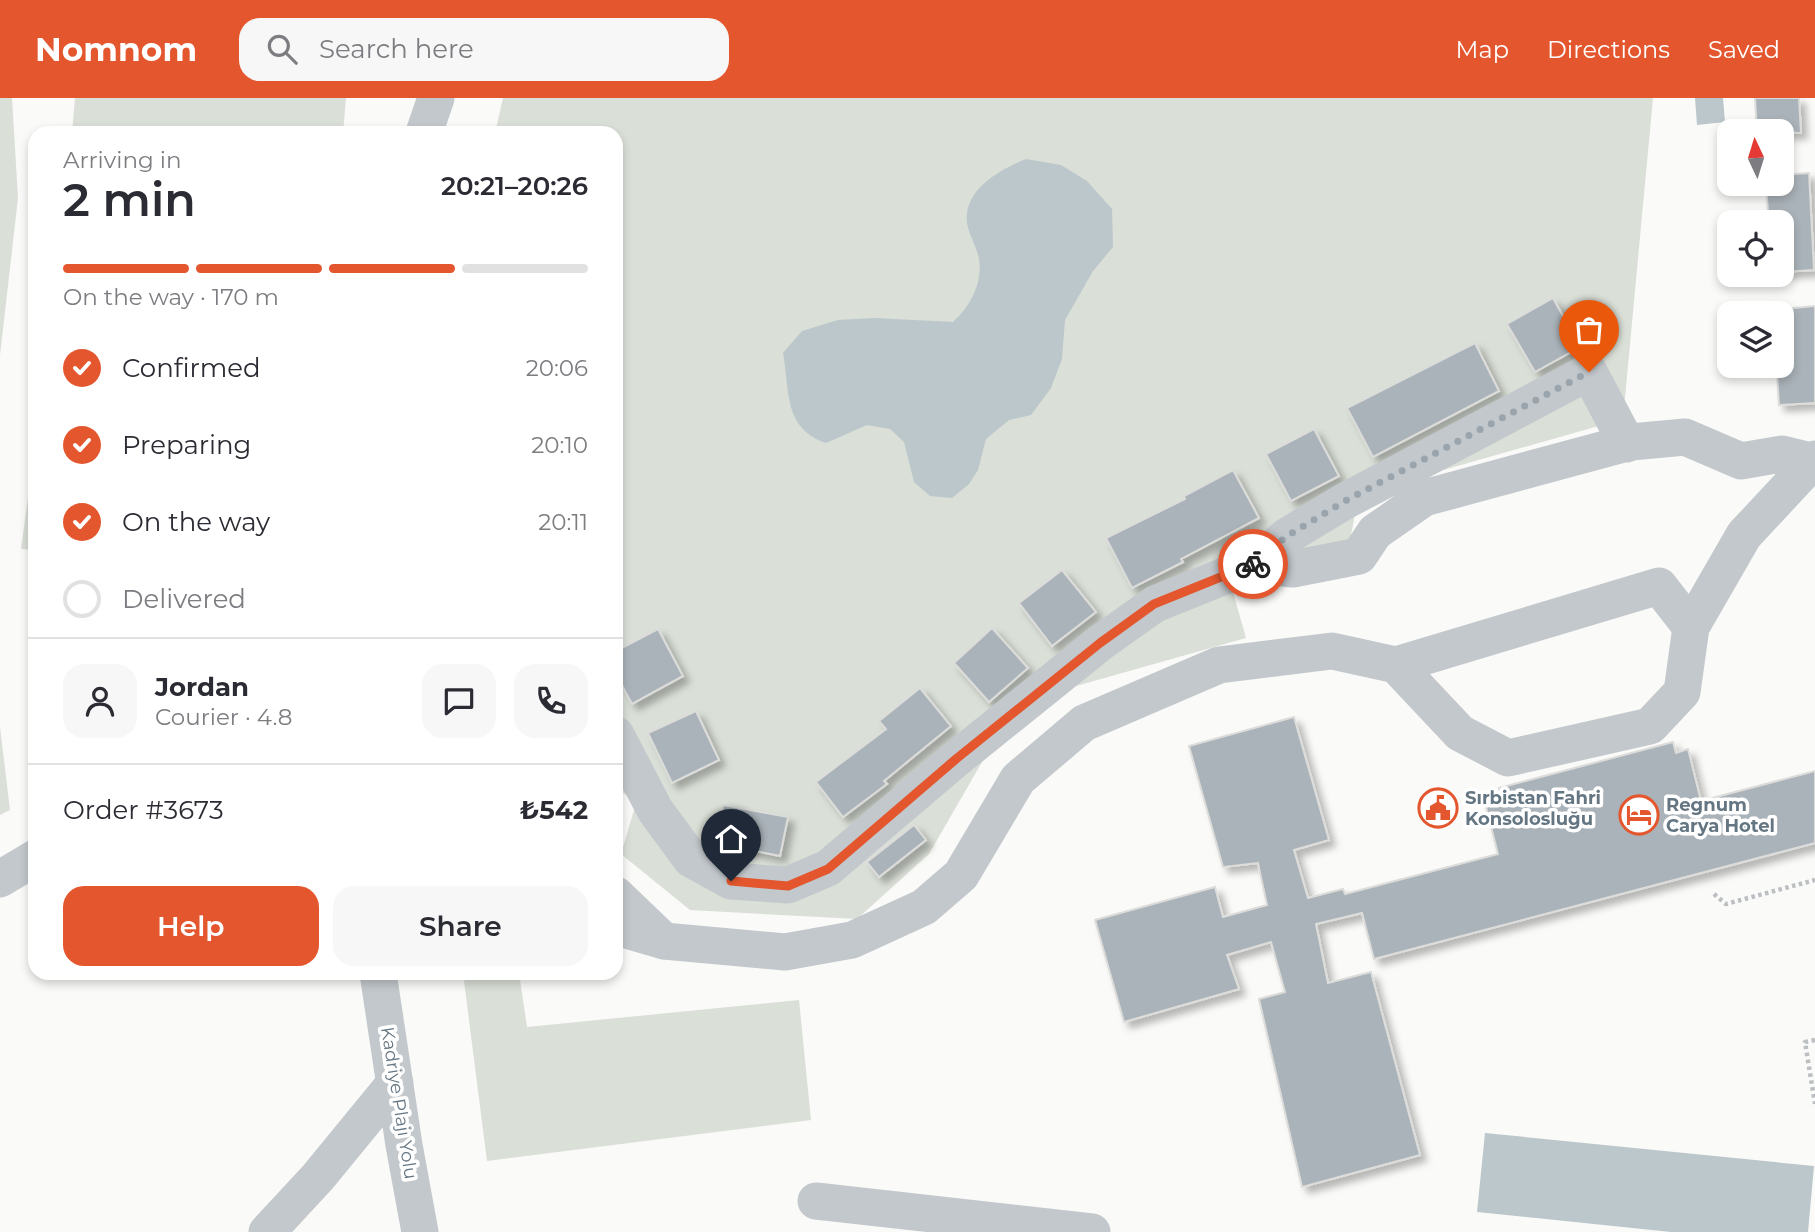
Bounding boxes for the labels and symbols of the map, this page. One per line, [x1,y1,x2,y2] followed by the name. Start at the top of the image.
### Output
[1717,119,1794,196] north arrow
[1559,300,1619,372] pin
[1218,529,1288,599] courier
[1417,787,1459,829] public building icon: Sırbistan Fahri Konsolosluğu
[1465,787,1601,830] place label: Sırbistan Fahri Konsolosluğu
[1618,794,1660,836] hotel icon: Regnum Carya Hotel
[1666,794,1775,837] place label: Regnum Carya Hotel
[701,809,761,881] pin
[376,1025,422,1181] street label: Kadriye Plajı Yolu

